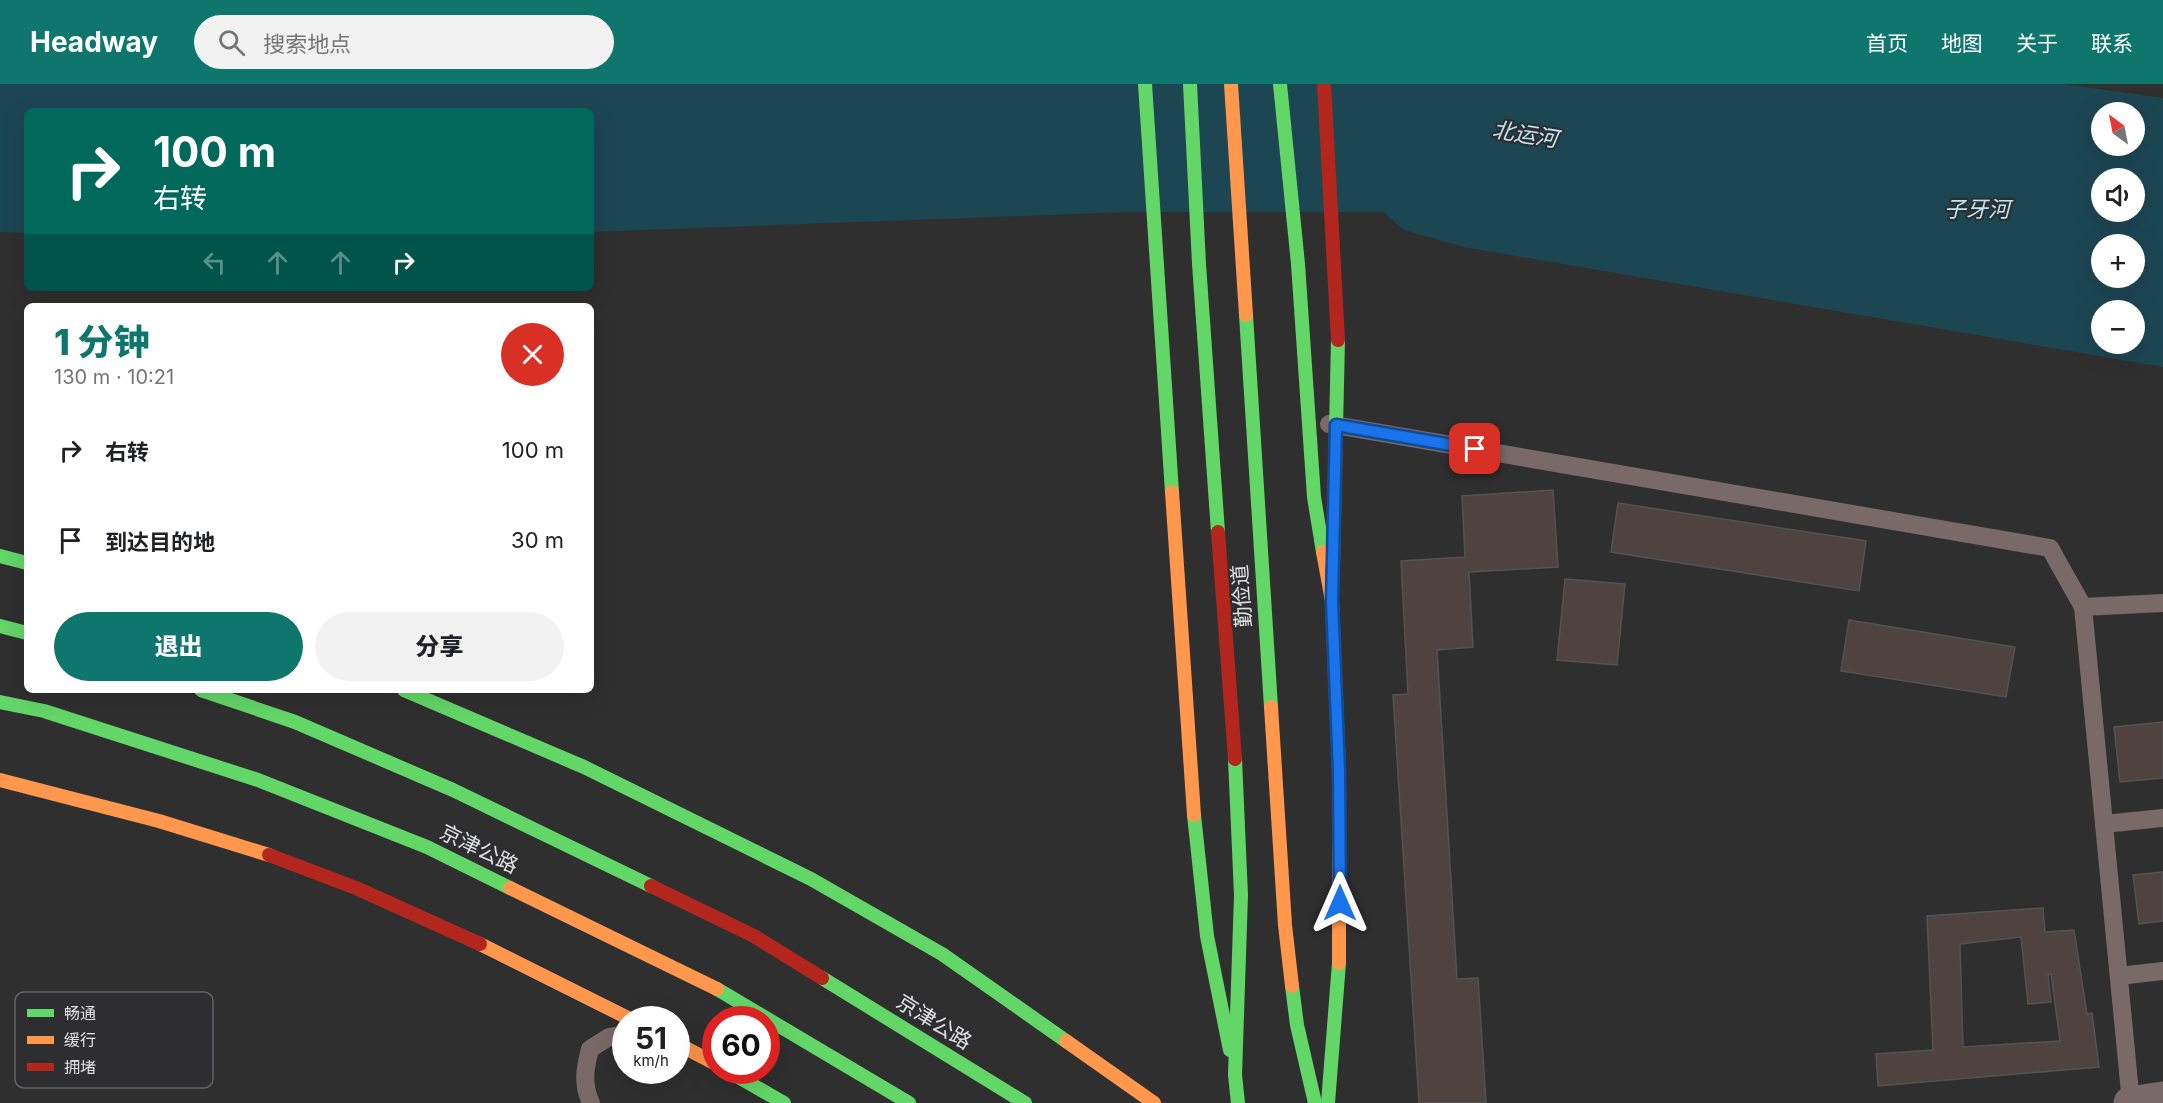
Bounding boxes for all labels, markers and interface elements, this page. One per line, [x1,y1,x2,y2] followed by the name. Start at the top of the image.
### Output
[194,15,614,69] search box
[30,25,158,59] text: Headway
[215,26,248,59] icon: search
[263,31,351,57] text: 搜索地点
[1866,31,1908,56] text: 首页
[1941,31,1983,56] text: 地图
[2016,31,2058,56] text: 关于
[2091,31,2133,56] text: 联系
[2091,102,2145,156] north arrow
[2091,102,2145,354] map controls
[1490,116,1564,153] water label: 北运河
[153,126,276,177] text: 100 m
[54,132,132,210] icon: right
[2091,168,2145,222] button: sound
[153,182,207,215] text: 右转
[1944,196,2014,222] water label: 子牙河
[2091,234,2145,288] button: +
[198,246,231,279] icon: left
[261,246,294,279] icon: ahead
[324,246,357,279] icon: ahead
[387,246,420,279] icon: right
[2091,300,2145,354] button: −
[54,320,150,364] text: 1 分钟
[501,323,564,386] button: close
[54,365,174,389] text: 130 m · 10:21
[1449,423,1500,474] pin
[1458,432,1491,465] icon: arrive
[54,434,87,467] icon: right
[502,437,564,463] text: 100 m
[105,439,149,465] text: 右转
[54,524,87,557] icon: arrive
[511,527,564,553] text: 30 m
[105,529,215,555] text: 到达目的地
[1227,564,1256,628] street label: 勤俭道
[54,612,303,681] button: 退出
[315,612,564,681] button: 分享
[436,819,522,878] street label: 京津公路
[1308,871,1372,935] position arrow
[892,989,977,1054] street label: 京津公路
[15,992,213,1088] legend
[64,1003,96,1023] text: 畅通
[702,1006,780,1084] speed limit sign: 60
[635,1020,667,1056] text: 51
[64,1030,96,1050] text: 缓行
[633,1051,669,1070] text: km/h
[64,1057,96,1077] text: 拥堵

